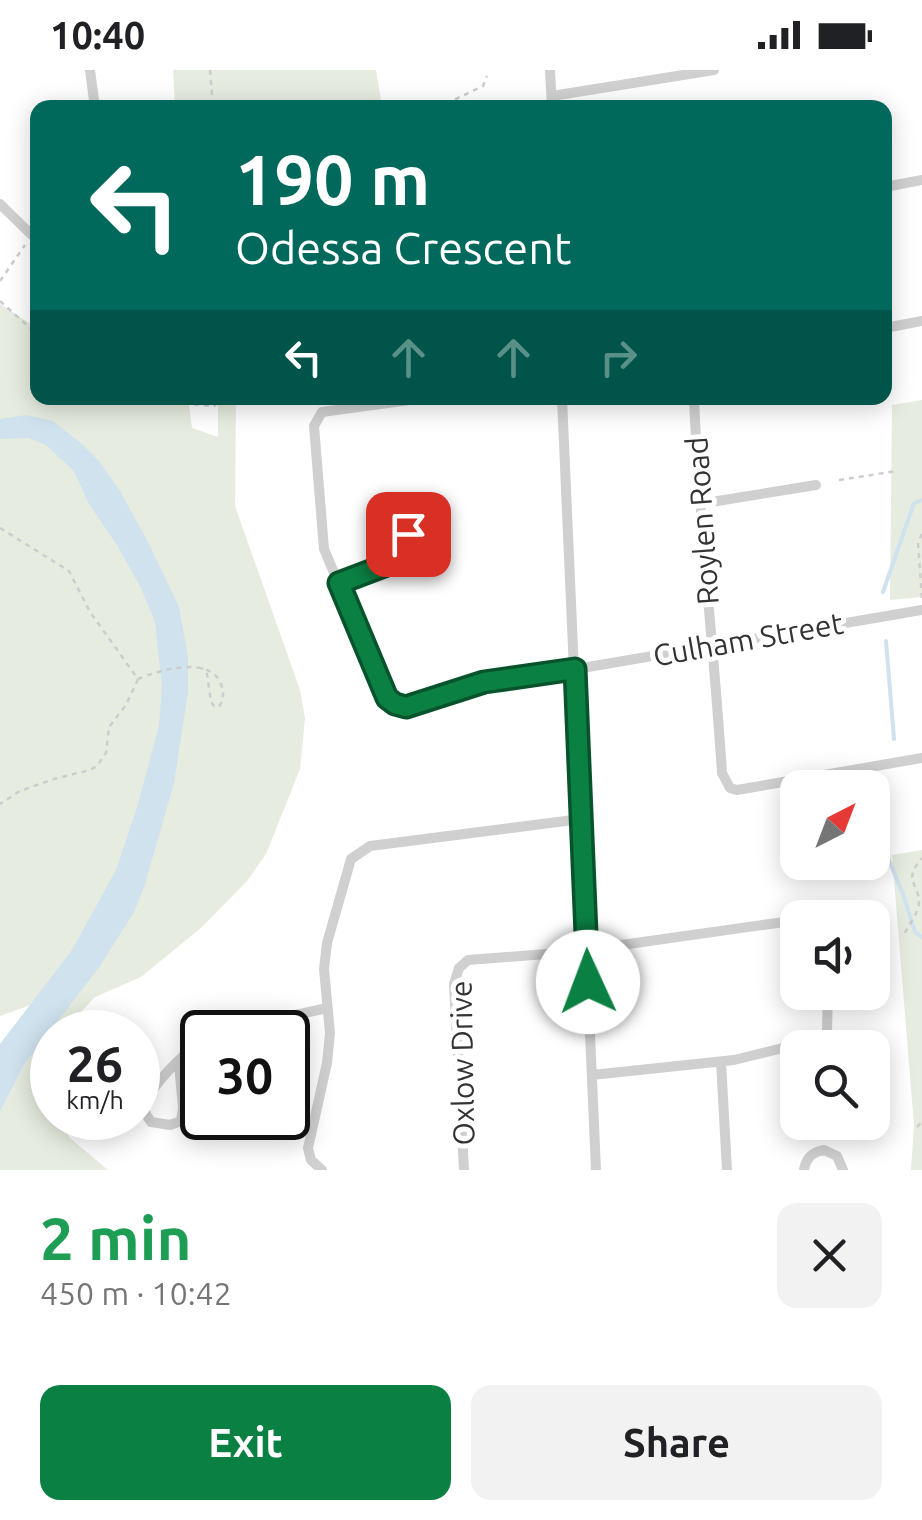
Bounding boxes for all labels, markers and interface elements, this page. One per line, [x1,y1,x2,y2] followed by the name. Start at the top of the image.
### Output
[50,14,145,56] text: 10:40
[70,140,200,270] icon: left
[235,140,430,218] text: 190 m
[235,222,572,273] text: Odessa Crescent
[276,330,331,385] icon: left
[381,330,436,385] icon: ahead
[486,330,541,385] icon: ahead
[591,330,646,385] icon: right
[679,436,725,606] street label: Roylen Road
[366,492,451,577] pin
[381,507,436,562] icon: arrive
[650,606,846,672] street label: Culham Street
[780,770,890,880] north arrow
[780,770,890,1140] map controls
[780,900,890,1010] button: sound
[536,930,640,1034] position arrow
[444,980,480,1146] street label: Oxlow Drive
[180,1010,310,1140] speed limit sign: 30
[780,1030,890,1140] button: search
[67,1035,123,1091] text: 26
[66,1086,124,1114] text: km/h
[777,1203,882,1308] button: close
[40,1204,192,1271] text: 2 min
[40,1275,232,1311] text: 450 m · 10:42
[40,1385,451,1500] button: Exit
[471,1385,882,1500] button: Share

